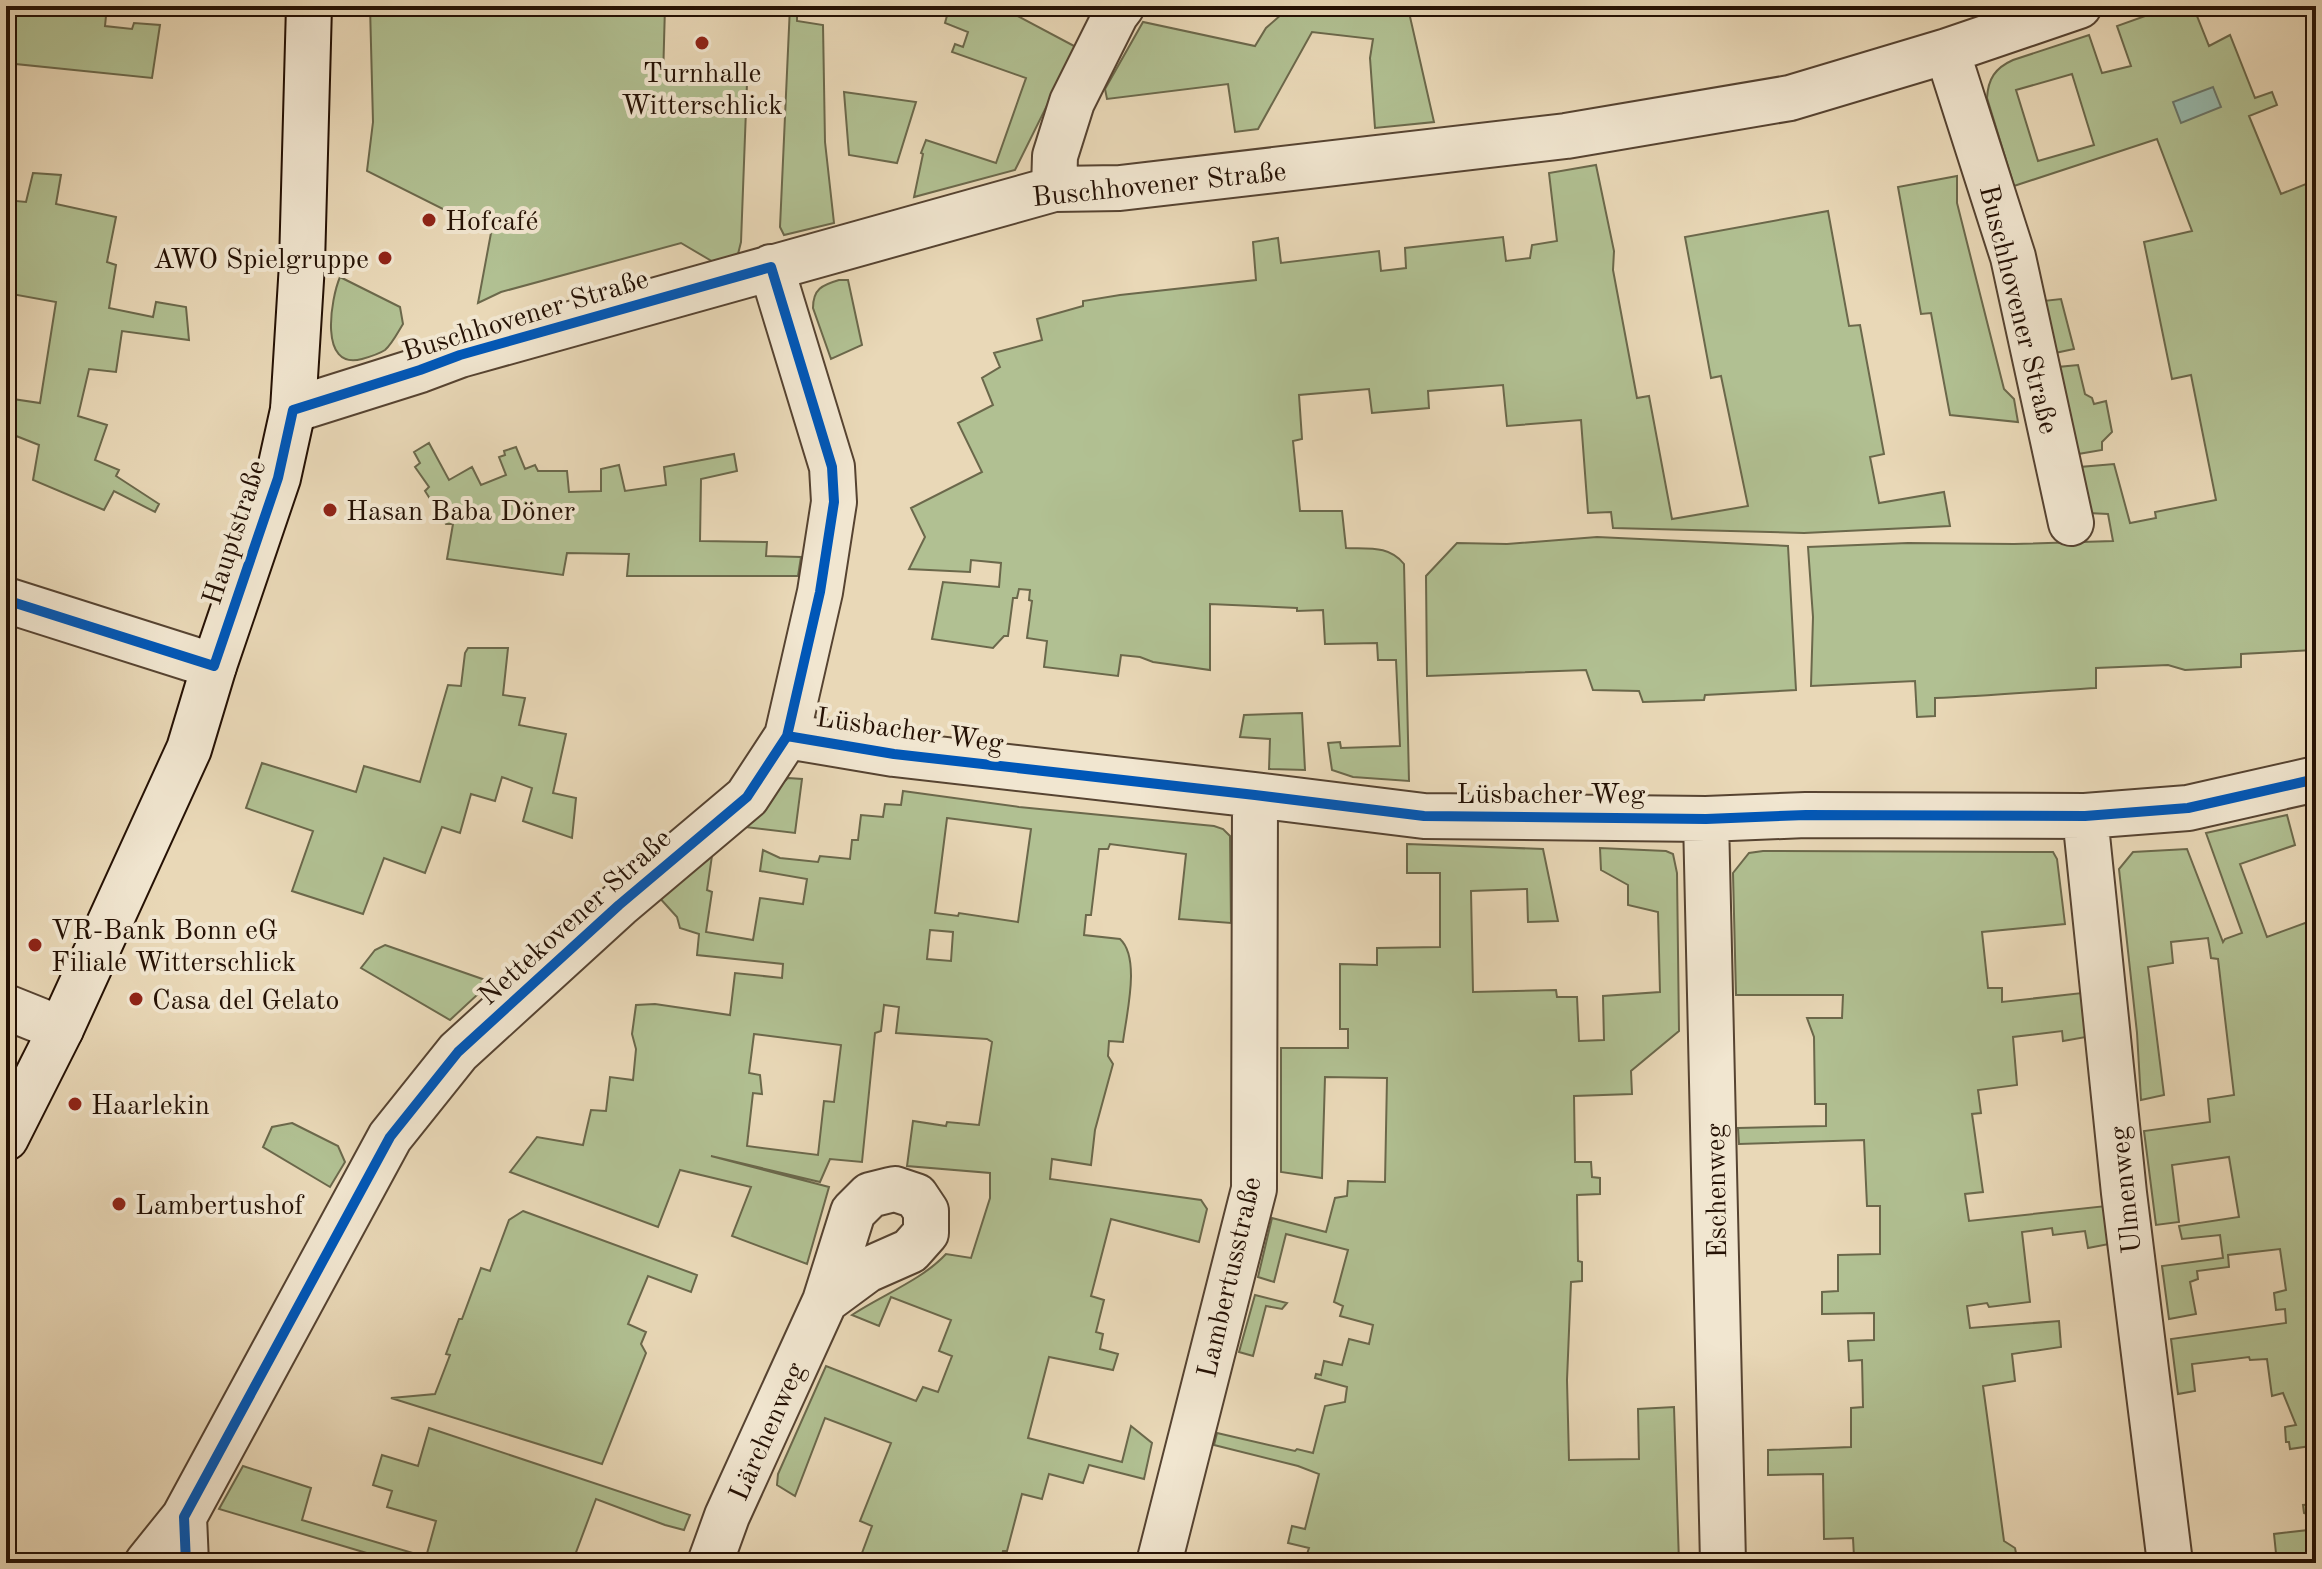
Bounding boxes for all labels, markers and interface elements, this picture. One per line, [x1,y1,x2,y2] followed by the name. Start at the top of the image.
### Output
[693,34,711,52] marker: Turnhalle Witterschlick
[621,61,783,121] place label: Turnhalle Witterschlick
[1031,159,1288,213] street label: Buschhovener Straße
[1973,182,2062,437] street label: Buschhovener Straße
[445,209,538,237] place label: Hofcafé
[420,211,438,229] marker: Hofcafé
[153,247,369,275] place label: AWO Spielgruppe
[376,249,394,267] marker: AWO Spielgruppe
[400,266,652,368] street label: Buschhovener Straße
[199,457,272,609] street label: Hauptstraße
[346,499,575,527] place label: Hasan Baba Döner
[321,501,339,519] marker: Hasan Baba Döner
[814,705,1005,759] street label: Lüsbacher Weg
[1457,782,1645,810] street label: Lüsbacher Weg
[474,825,678,1012] street label: Nettekovener Straße
[51,918,296,978] place label: VR-Bank Bonn eG Filiale Witterschlick
[26,936,44,954] marker: VR-Bank Bonn eG Filiale Witterschlick
[152,988,339,1016] place label: Casa del Gelato
[127,990,145,1008] marker: Casa del Gelato
[91,1093,210,1121] place label: Haarlekin
[66,1095,84,1113] marker: Haarlekin
[1703,1123,1733,1259] street label: Eschenweg
[2106,1125,2148,1255] street label: Ulmenweg
[1194,1175,1268,1381] street label: Lambertusstraße
[135,1193,306,1221] place label: Lambertushof
[110,1195,128,1213] marker: Lambertushof
[726,1359,812,1505] street label: Lärchenweg

